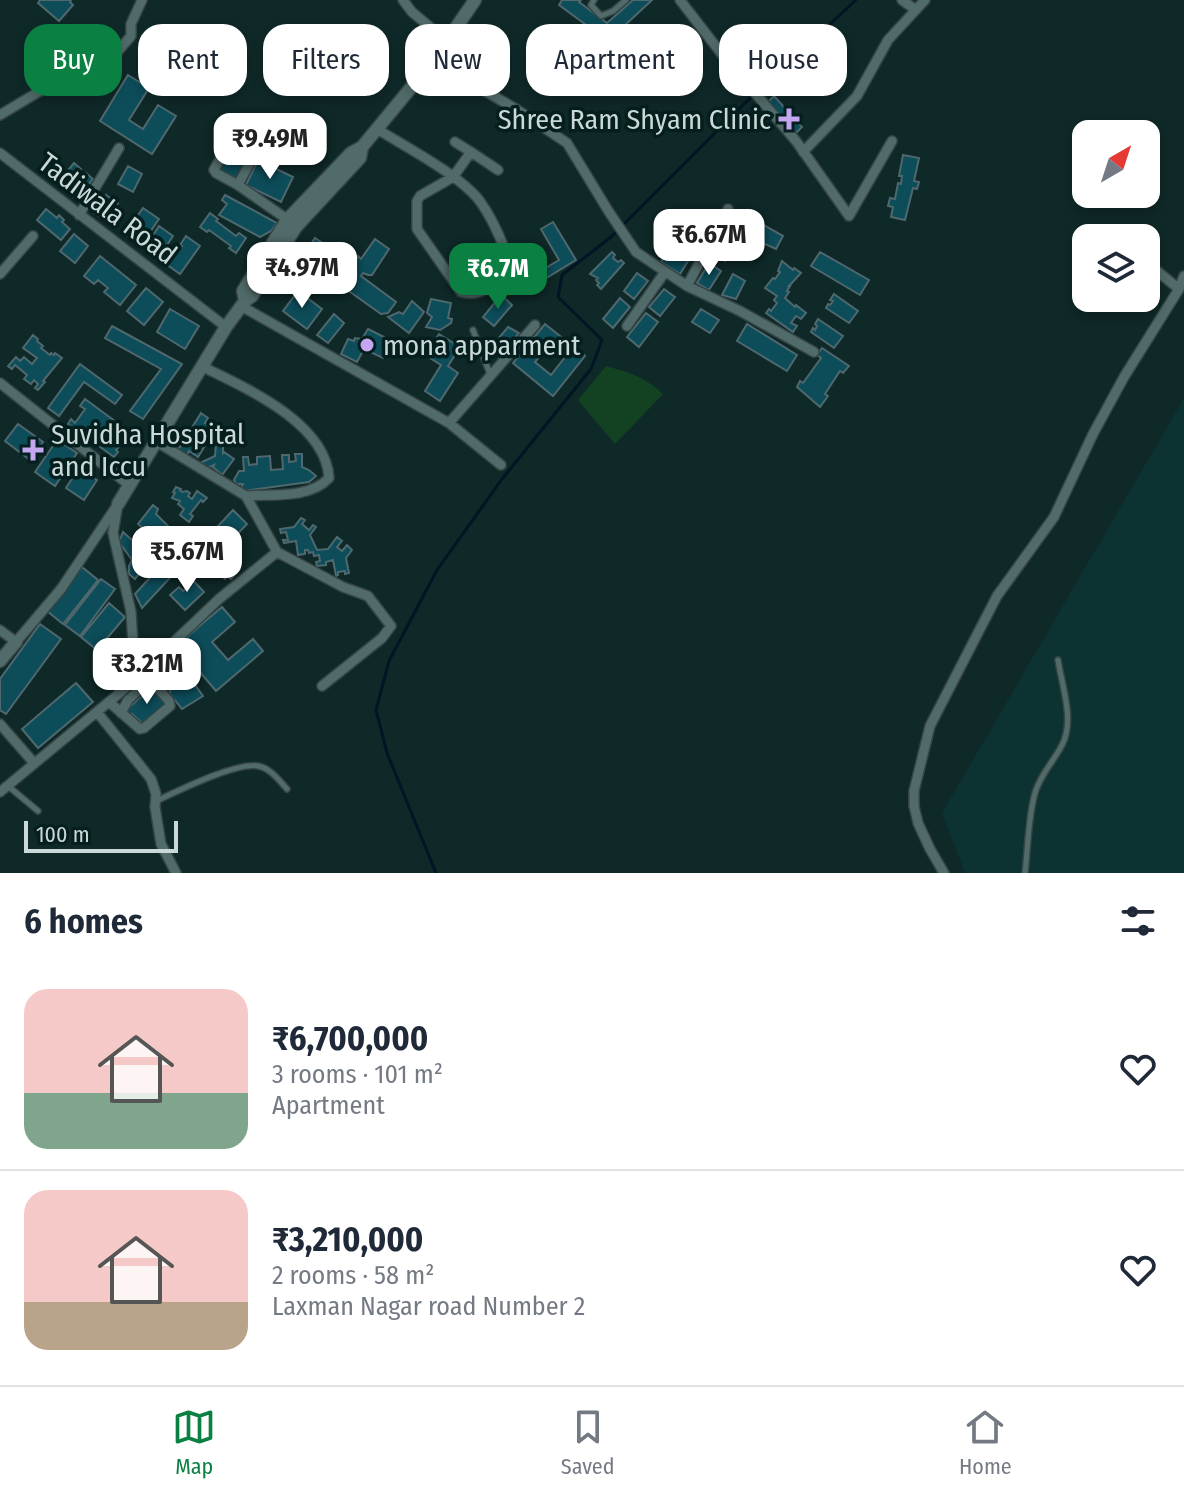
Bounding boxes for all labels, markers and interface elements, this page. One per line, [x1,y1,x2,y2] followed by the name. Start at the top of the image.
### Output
[24,24,122,96] chip: Buy
[138,24,247,96] chip: Rent
[263,24,389,96] chip: Filters
[405,24,510,96] chip: New
[526,24,703,96] chip: Apartment
[719,24,847,96] chip: House
[498,103,771,136] place label: Shree Ram Shyam Clinic
[778,108,800,130] marker: Shree Ram Shyam Clinic
[205,113,335,181] pin: ₹9.49M
[1072,120,1160,208] north arrow
[1072,120,1160,312] map controls
[232,123,308,154] text: ₹9.49M
[32,146,183,271] street label: Tadiwala Road
[644,209,774,277] pin: ₹6.67M
[672,219,746,250] text: ₹6.67M
[1072,224,1160,312] button: layers
[237,242,367,310] pin: ₹4.97M
[442,243,554,311] pin: ₹6.7M
[265,252,339,283] text: ₹4.97M
[467,253,529,284] text: ₹6.7M
[383,329,581,362] place label: mona apparment
[358,336,376,354] marker: mona apparment
[51,418,245,483] place label: Suvidha Hospital and Iccu
[22,439,44,461] marker: Suvidha Hospital and Iccu
[122,526,252,594] pin: ₹5.67M
[150,536,224,567] text: ₹5.67M
[82,638,212,706] pin: ₹3.21M
[111,648,183,679] text: ₹3.21M
[24,817,178,853] scale bar
[36,821,90,848] text: 100 m
[1116,899,1160,943] icon: filters
[24,901,143,942] text: 6 homes
[272,1018,428,1059] text: ₹6,700,000
[88,1021,184,1117] icon: home
[1116,1047,1160,1091] icon: heart
[272,1059,443,1090] text: 3 rooms · 101 m²
[272,1090,385,1121] text: Apartment
[272,1219,423,1260] text: ₹3,210,000
[88,1222,184,1318] icon: home
[1116,1248,1160,1292] icon: heart
[272,1260,434,1291] text: 2 rooms · 58 m²
[272,1291,585,1322] text: Laxman Nagar road Number 2
[172,1405,216,1480] tab: Map
[561,1405,615,1480] tab: Saved
[959,1405,1012,1480] tab: Home

